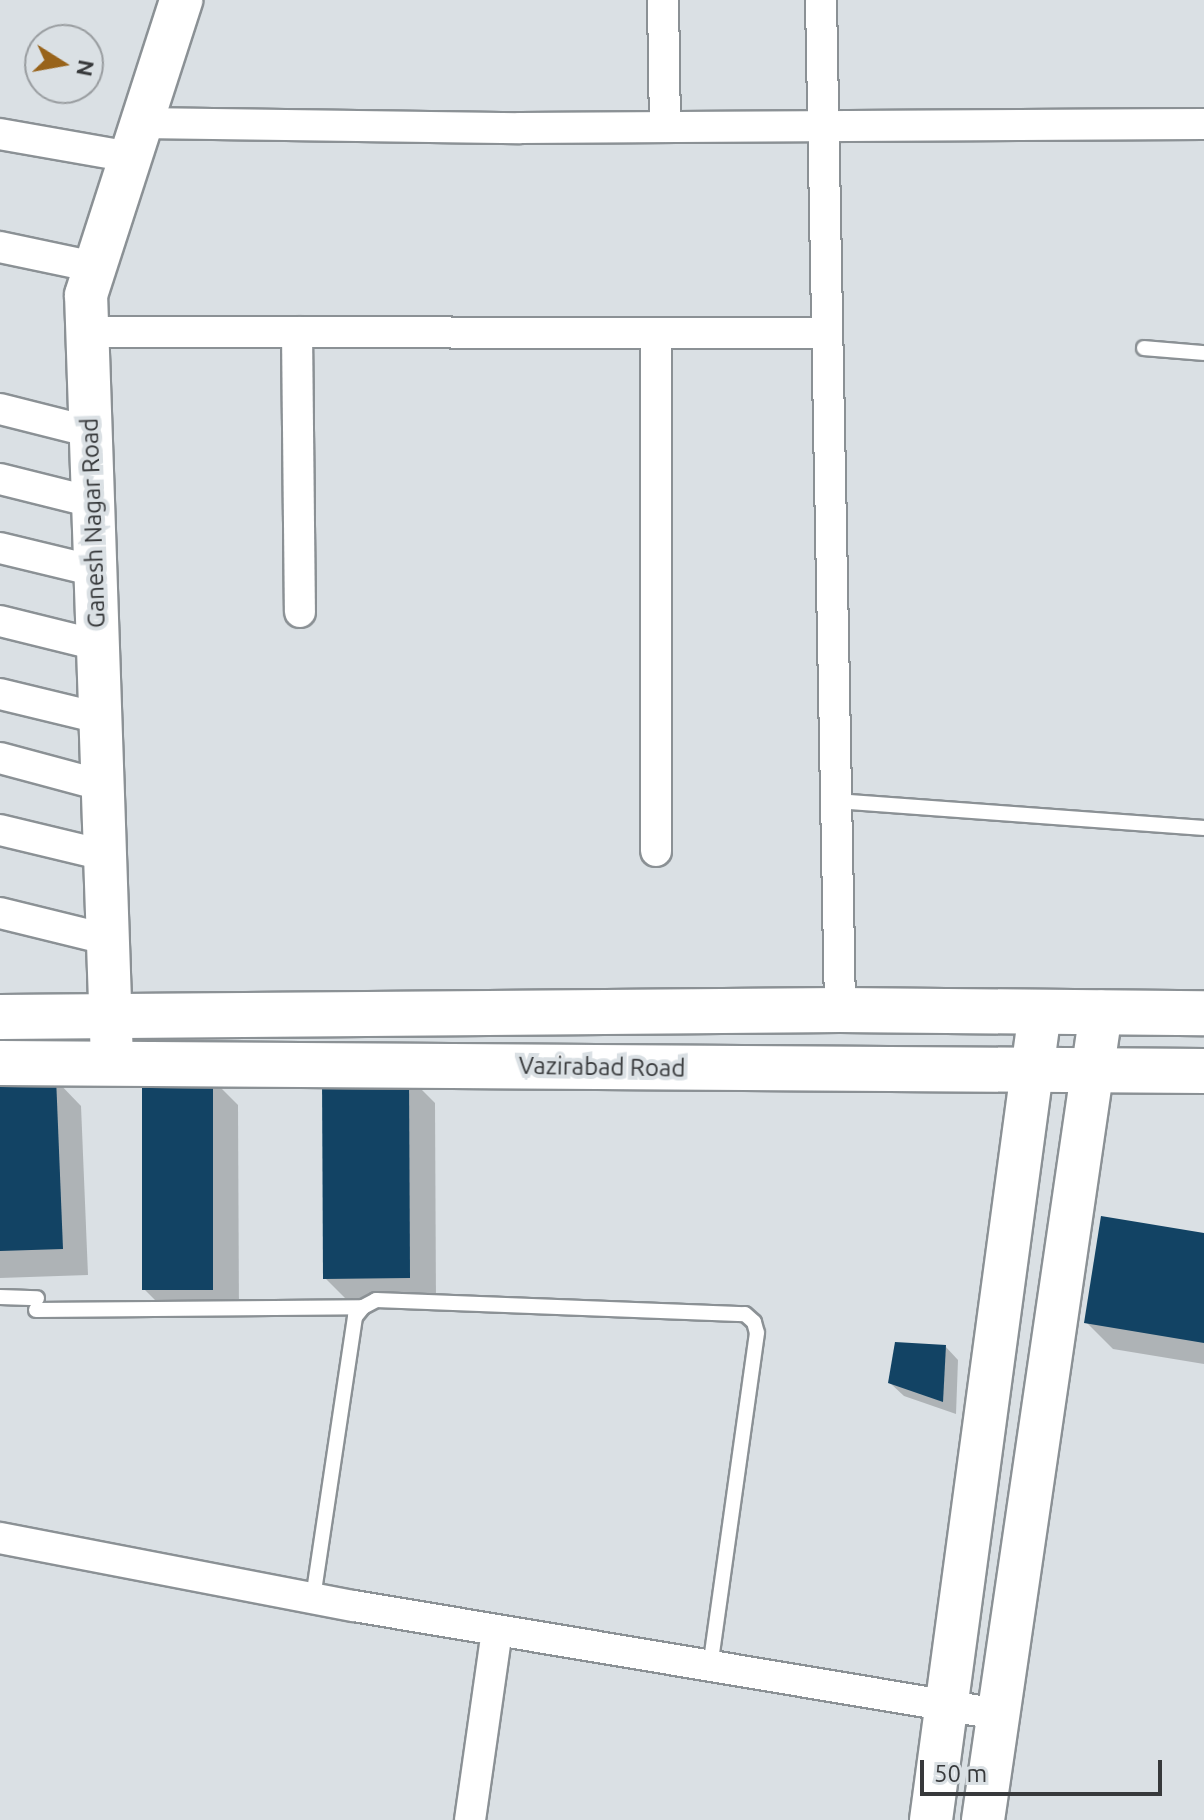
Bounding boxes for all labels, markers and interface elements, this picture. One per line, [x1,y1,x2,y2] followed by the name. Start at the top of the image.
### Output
[24,24,104,104] north arrow
[72,58,100,79] text: N
[75,417,111,629] street label: Ganesh Nagar Road
[518,1051,686,1083] street label: Vazirabad Road
[924,1744,1166,1794] scale bar
[934,1760,987,1787] text: 50 m

